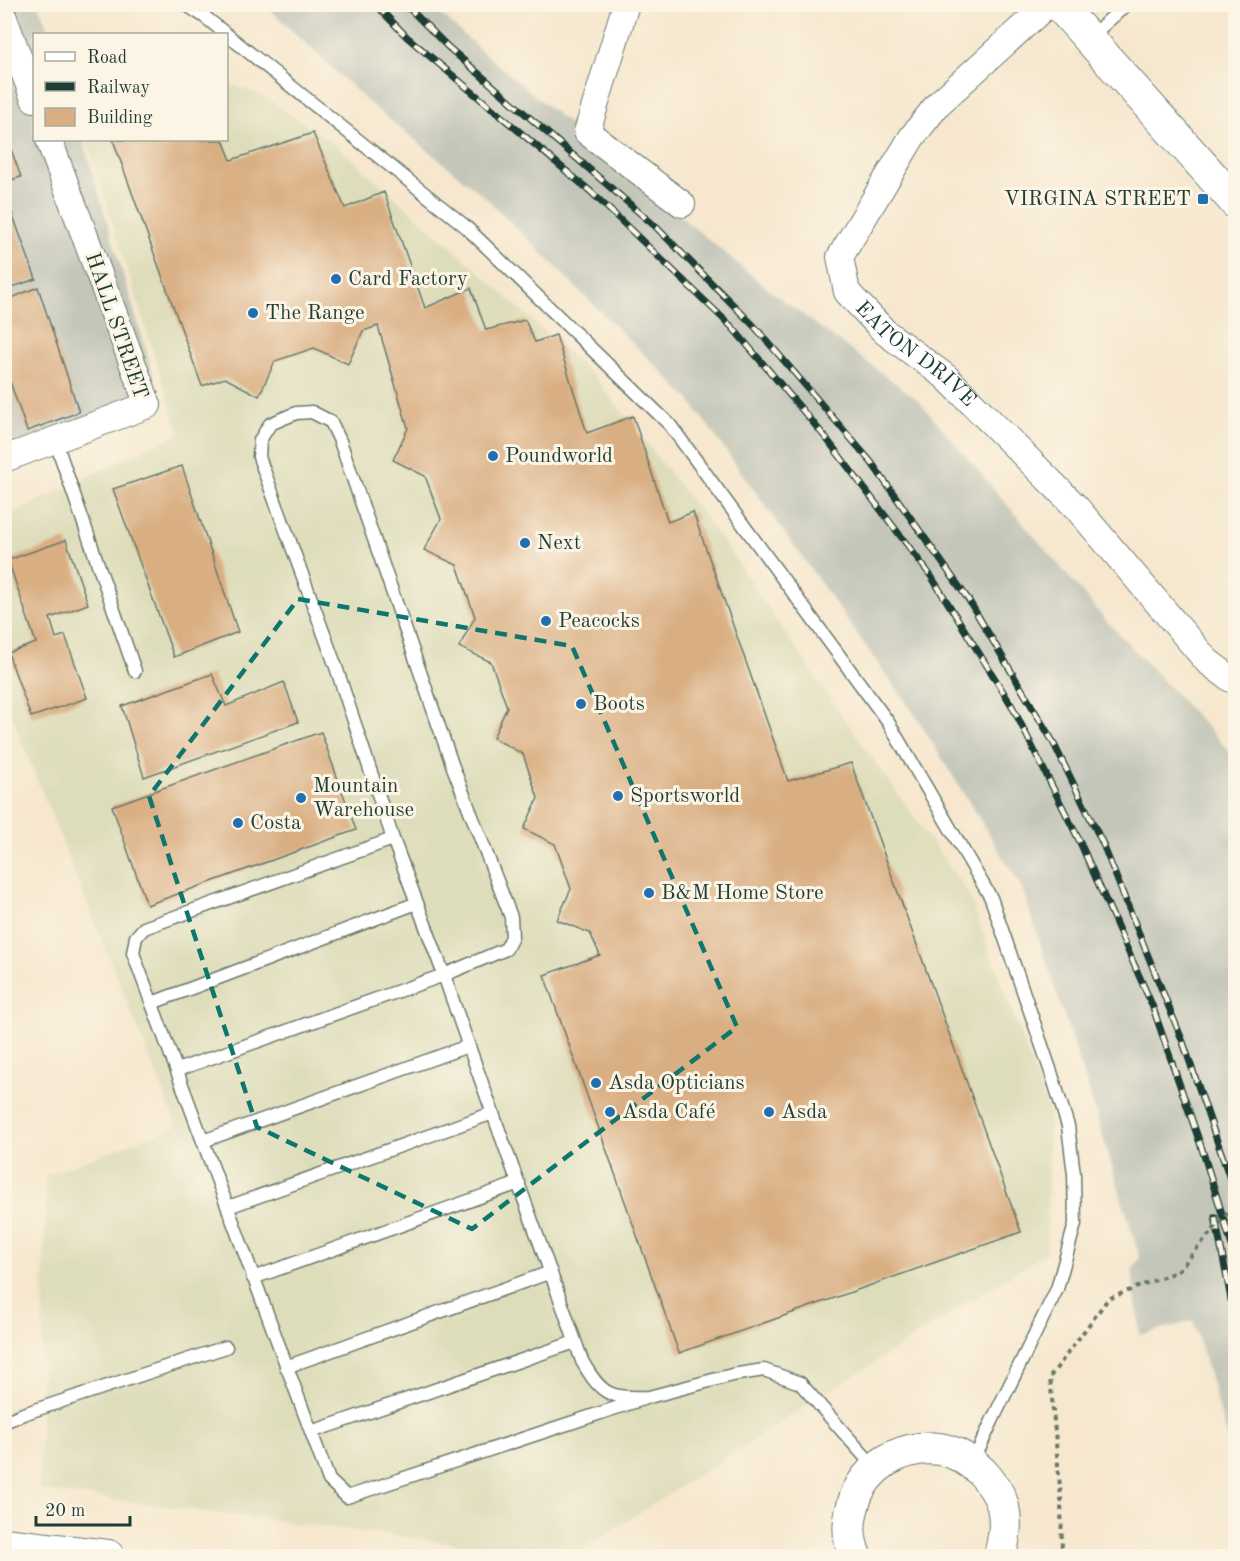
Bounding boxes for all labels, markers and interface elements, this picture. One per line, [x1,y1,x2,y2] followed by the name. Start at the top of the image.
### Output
[33,33,228,141] legend
[87,49,127,67] text: Road
[87,79,150,97] text: Railway
[87,109,153,127] text: Building
[1004,189,1191,210] place label: VIRGINA STREET
[1196,192,1210,206] marker: VIRGINA STREET
[81,250,151,402] street label: HALL STREET
[348,269,468,290] place label: Card Factory
[329,272,343,286] marker: Card Factory
[851,297,980,411] street label: EATON DRIVE
[265,303,365,324] place label: The Range
[246,306,260,320] marker: The Range
[505,446,613,467] place label: Poundworld
[486,449,500,463] marker: Poundworld
[537,533,581,554] place label: Next
[518,536,532,550] marker: Next
[558,611,640,632] place label: Peacocks
[539,614,553,628] marker: Peacocks
[593,694,645,715] place label: Boots
[574,697,588,711] marker: Boots
[313,776,414,821] place label: Mountain Warehouse
[630,786,740,807] place label: Sportsworld
[611,789,625,803] marker: Sportsworld
[294,791,308,805] marker: Mountain Warehouse
[250,813,301,834] place label: Costa
[231,816,245,830] marker: Costa
[661,883,824,904] place label: B&M Home Store
[642,886,656,900] marker: B&M Home Store
[608,1073,745,1094] place label: Asda Opticians
[589,1076,603,1090] marker: Asda Opticians
[622,1102,715,1123] place label: Asda Café
[781,1102,828,1123] place label: Asda
[603,1105,617,1119] marker: Asda Café
[762,1105,776,1119] marker: Asda
[36,1489,130,1527] scale bar
[45,1502,85,1520] text: 20 m

